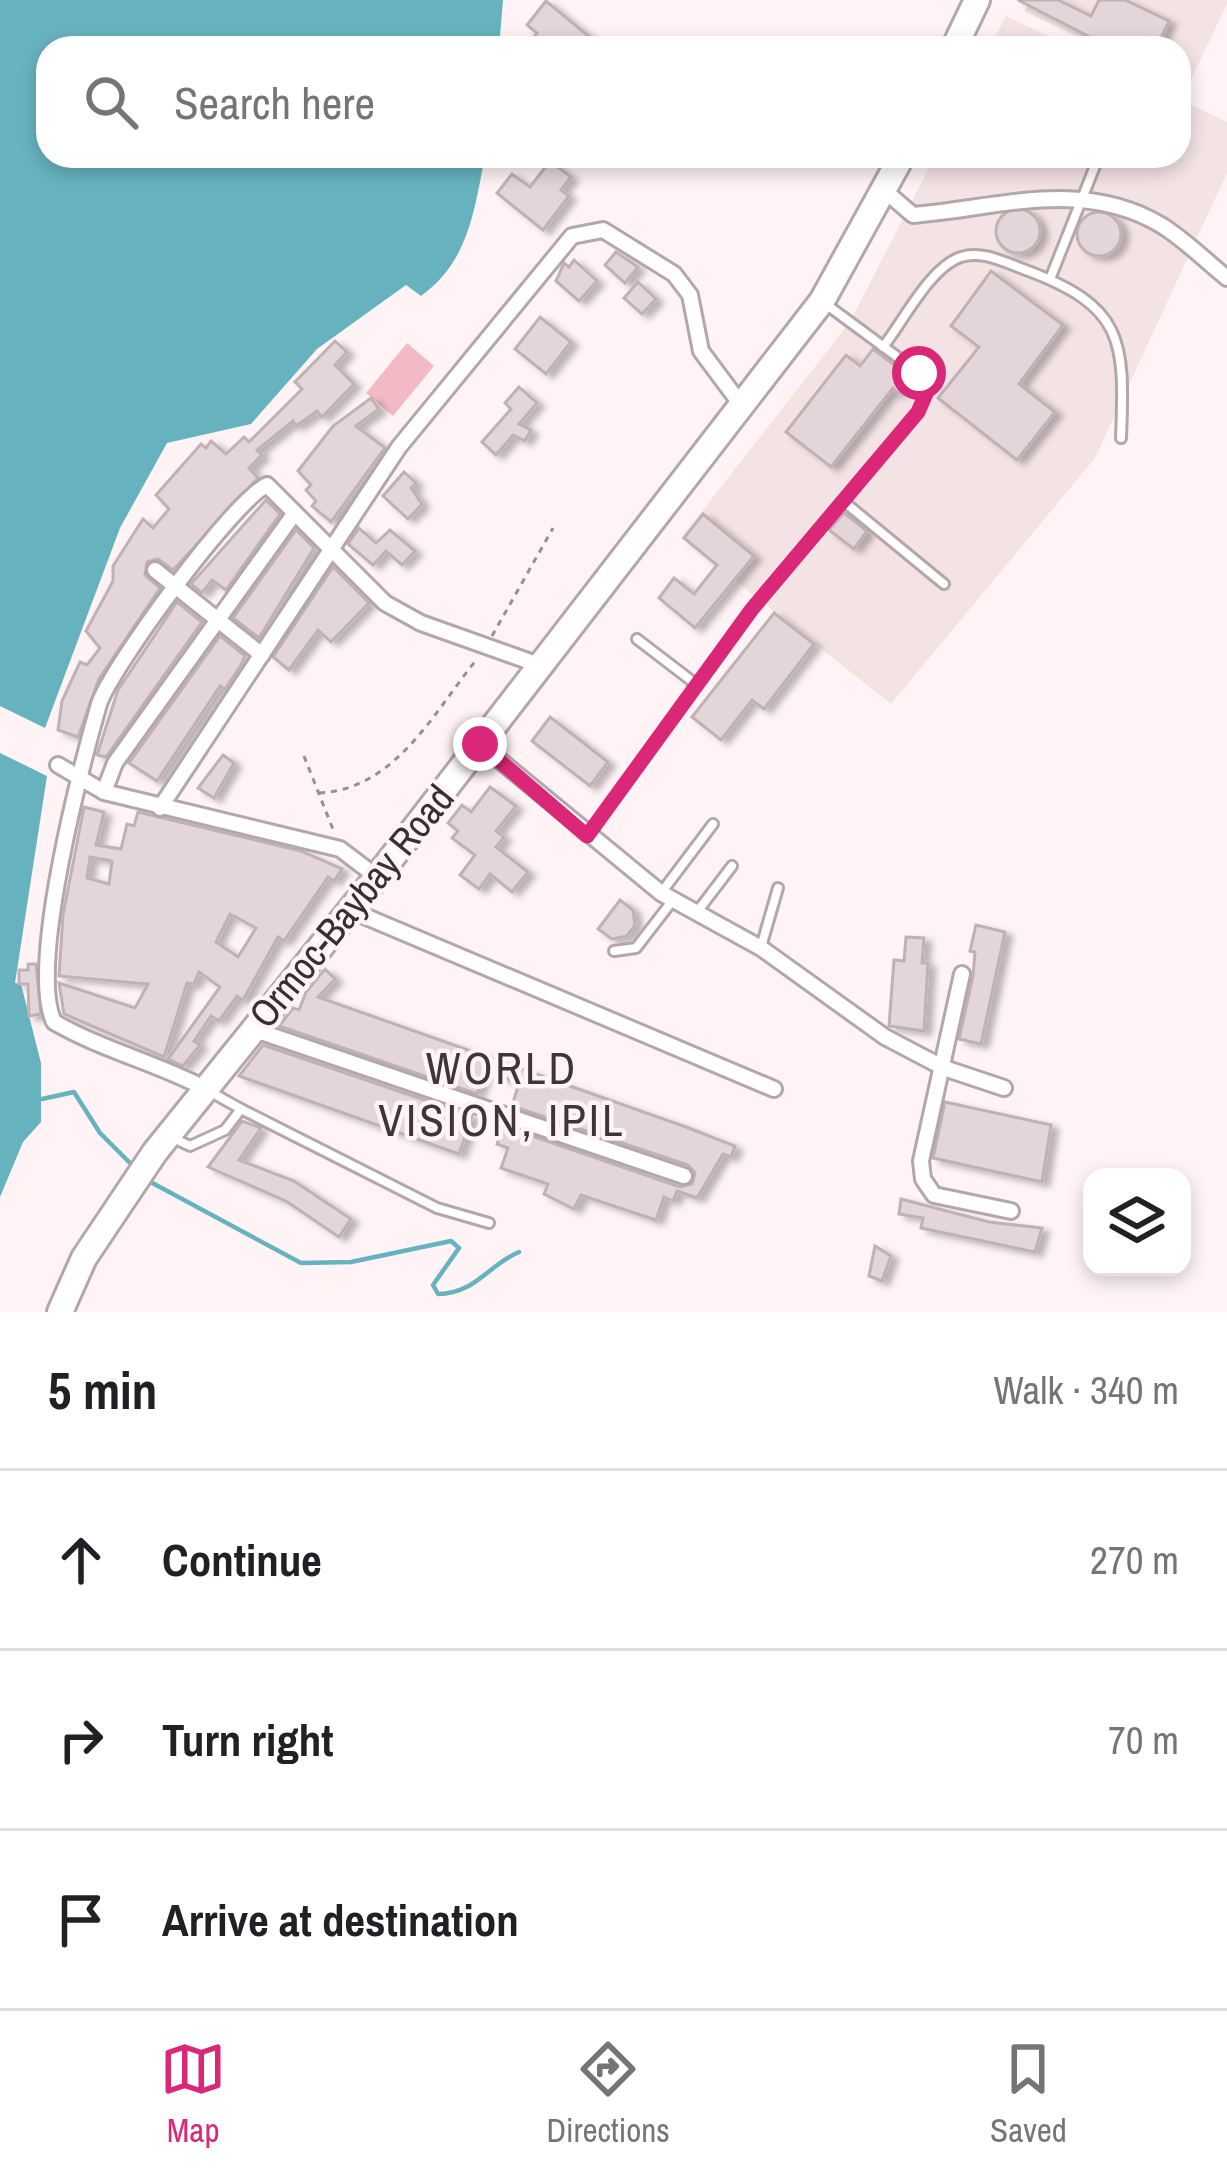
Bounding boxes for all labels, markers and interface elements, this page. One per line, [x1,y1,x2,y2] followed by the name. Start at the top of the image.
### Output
[36,36,1191,168] search box
[78,69,144,135] icon: search
[174,72,375,133] text: Search here
[892,346,946,400] route start
[453,717,507,771] route end
[237,774,465,1038] street label: Ormoc-Baybay Road
[378,1037,626,1150] district label: WORLD VISION, IPIL
[1083,1168,1191,1276] map controls
[1083,1168,1191,1276] button: layers
[48,1356,157,1425] text: 5 min
[994,1364,1179,1416] text: Walk · 340 m
[48,1527,114,1593] icon: ahead
[162,1529,322,1590] text: Continue
[1090,1534,1179,1586] text: 270 m
[48,1707,114,1773] icon: right
[162,1709,334,1770] text: Turn right
[1108,1714,1179,1766] text: 70 m
[48,1887,114,1953] icon: arrive
[162,1889,519,1950] text: Arrive at destination
[160,2036,226,2152] tab: Map
[546,2036,670,2152] tab: Directions
[990,2036,1067,2152] tab: Saved

